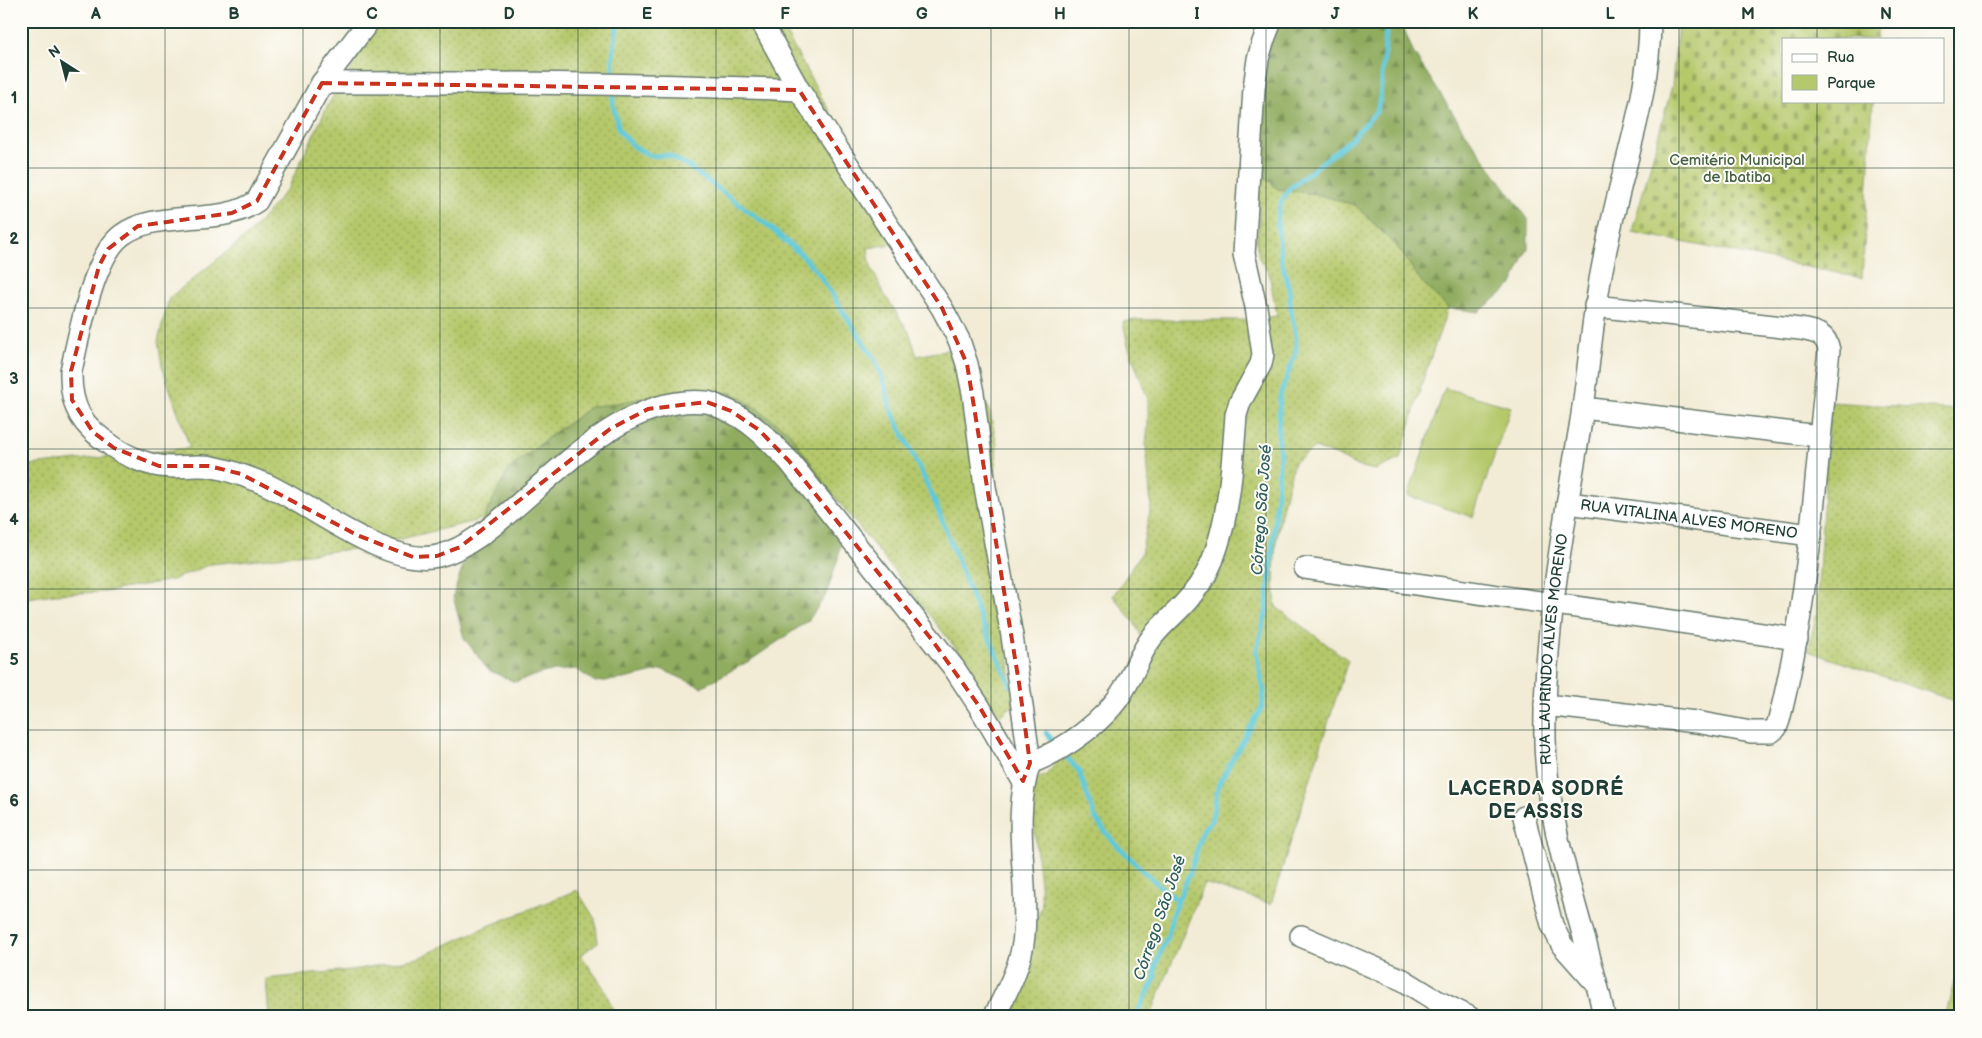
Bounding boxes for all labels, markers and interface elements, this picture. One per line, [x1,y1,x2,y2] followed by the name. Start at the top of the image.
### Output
[90,5,101,24] text: A
[228,5,240,24] text: B
[366,5,378,24] text: C
[503,5,515,24] text: D
[642,5,652,24] text: E
[780,5,790,24] text: F
[916,5,928,24] text: G
[1054,5,1066,24] text: H
[1194,5,1200,24] text: I
[1331,5,1340,24] text: J
[1468,5,1479,24] text: K
[1605,5,1615,24] text: L
[1741,5,1755,24] text: M
[1880,5,1892,24] text: N
[38,38,88,88] north arrow
[1782,38,1944,102] legend
[45,42,64,62] text: N
[1827,48,1855,67] text: Rua
[1827,74,1876,93] text: Parque
[11,89,17,108] text: 1
[1669,151,1805,187] park label: Cemitério Municipal de Ibatiba
[9,230,19,249] text: 2
[9,370,19,389] text: 3
[1248,444,1276,576] water label: Córrego São José
[1579,495,1799,543] street label: RUA VITALINA ALVES MORENO
[9,511,19,530] text: 4
[1535,532,1572,766] street label: RUA LAURINDO ALVES MORENO
[9,651,19,670] text: 5
[1448,775,1624,824] district label: LACERDA SODRÉ DE ASSIS
[9,792,19,811] text: 6
[1130,853,1190,983] water label: Córrego São José
[10,932,19,951] text: 7

